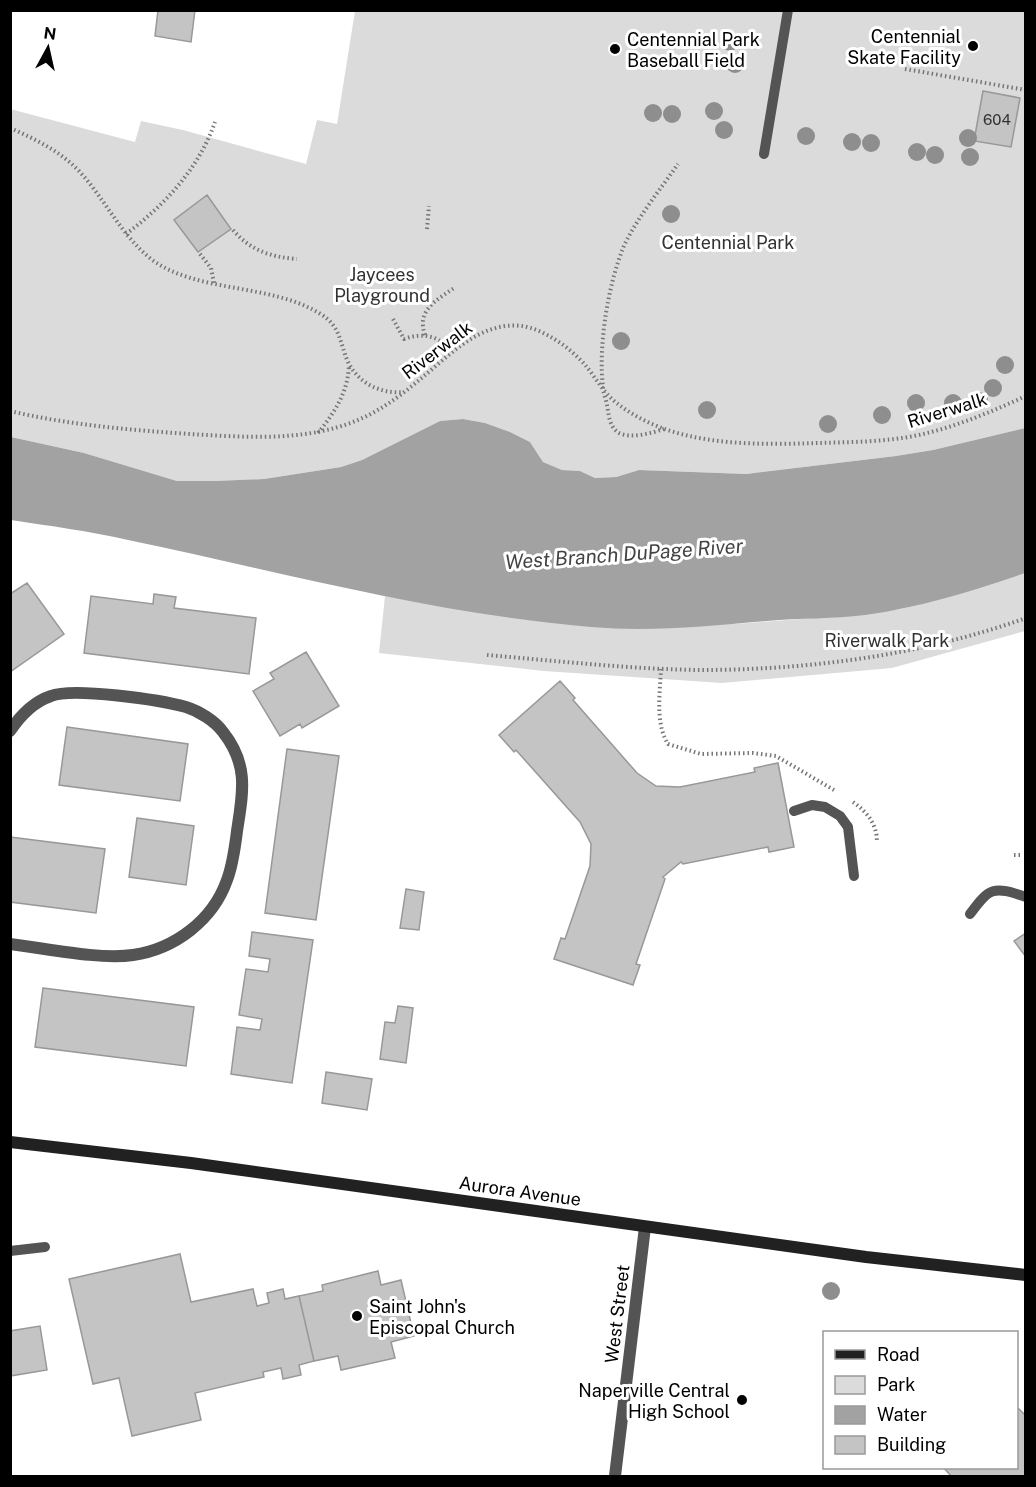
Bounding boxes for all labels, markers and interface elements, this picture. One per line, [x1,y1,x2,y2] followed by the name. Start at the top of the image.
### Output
[18,18,78,78] north arrow
[42,23,58,44] text: N
[847,26,961,68] place label: Centennial Skate Facility
[627,29,760,71] place label: Centennial Park Baseball Field
[966,39,980,53] marker: Centennial Skate Facility
[608,42,622,56] marker: Centennial Park Baseball Field
[983,111,1011,128] house number: 604
[662,232,794,253] park label: Centennial Park
[334,264,430,306] park label: Jaycees Playground
[398,317,476,383] street label: Riverwalk
[905,388,989,432] street label: Riverwalk
[504,534,744,574] water label: West Branch DuPage River
[825,630,949,651] park label: Riverwalk Park
[458,1172,582,1210] street label: Aurora Avenue
[601,1263,633,1365] street label: West Street
[369,1296,515,1338] place label: Saint John's Episcopal Church
[350,1309,364,1323] marker: Saint John's Episcopal Church
[823,1331,1018,1469] legend
[877,1344,920,1365] text: Road
[877,1374,915,1395] text: Park
[578,1380,730,1422] place label: Naperville Central High School
[735,1393,749,1407] marker: Naperville Central High School
[877,1404,927,1425] text: Water
[877,1434,946,1455] text: Building

